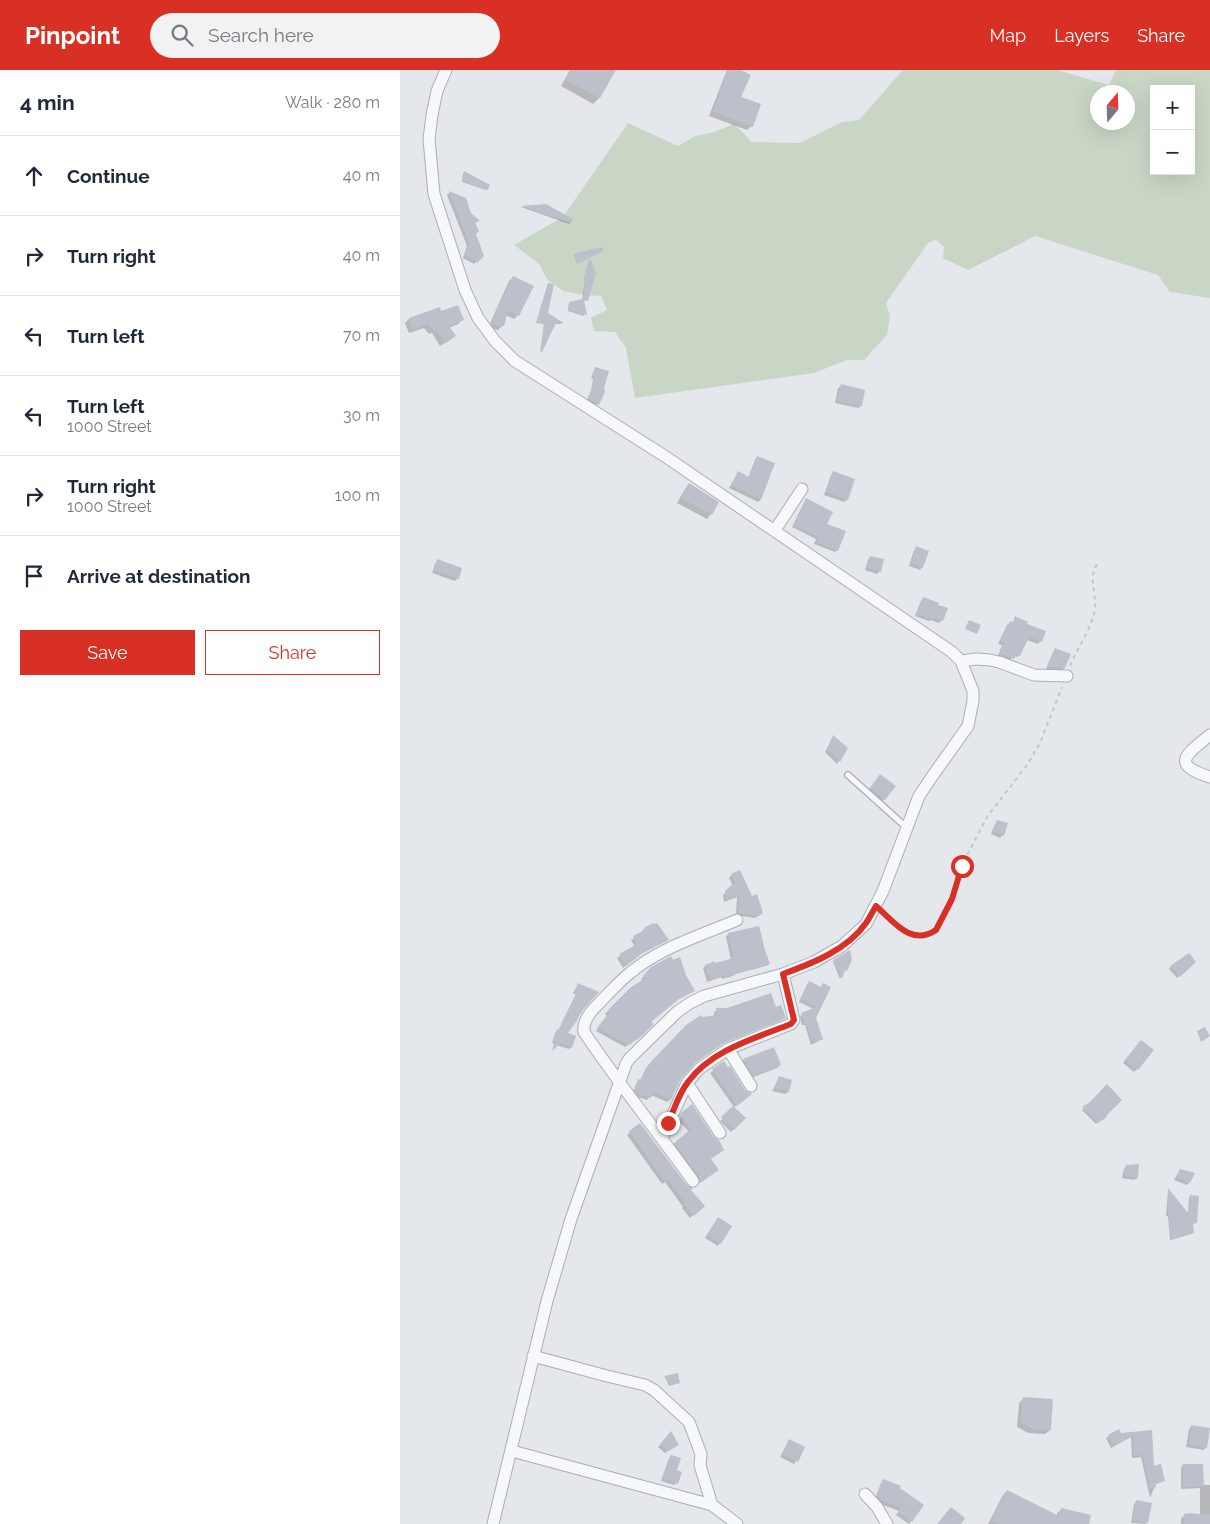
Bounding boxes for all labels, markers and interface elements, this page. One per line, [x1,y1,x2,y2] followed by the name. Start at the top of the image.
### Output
[150,13,500,58] search box
[25,21,120,50] text: Pinpoint
[168,21,196,49] icon: search
[208,24,314,46] text: Search here
[990,25,1026,46] text: Map
[1054,25,1109,46] text: Layers
[1137,25,1185,46] text: Share
[1090,85,1135,130] north arrow
[1150,85,1195,175] map controls
[1150,85,1195,130] button: +
[20,90,75,115] text: 4 min
[285,93,380,112] text: Walk · 280 m
[1150,130,1195,175] button: −
[20,162,48,190] icon: ahead
[67,165,150,187] text: Continue
[343,166,380,185] text: 40 m
[20,242,48,270] icon: right
[67,245,156,267] text: Turn right
[343,246,380,265] text: 40 m
[20,322,48,350] icon: left
[67,325,144,347] text: Turn left
[343,326,380,345] text: 70 m
[67,395,144,417] text: Turn left
[20,402,48,430] icon: left
[343,406,380,425] text: 30 m
[67,417,152,436] text: 1000 Street
[67,475,156,497] text: Turn right
[20,482,48,510] icon: right
[335,486,380,505] text: 100 m
[67,497,152,516] text: 1000 Street
[20,562,48,590] icon: arrive
[67,565,251,587] text: Arrive at destination
[20,630,195,675] button: Save
[205,630,380,675] button: Share
[951,855,974,878] route start
[657,1112,680,1135] route end

